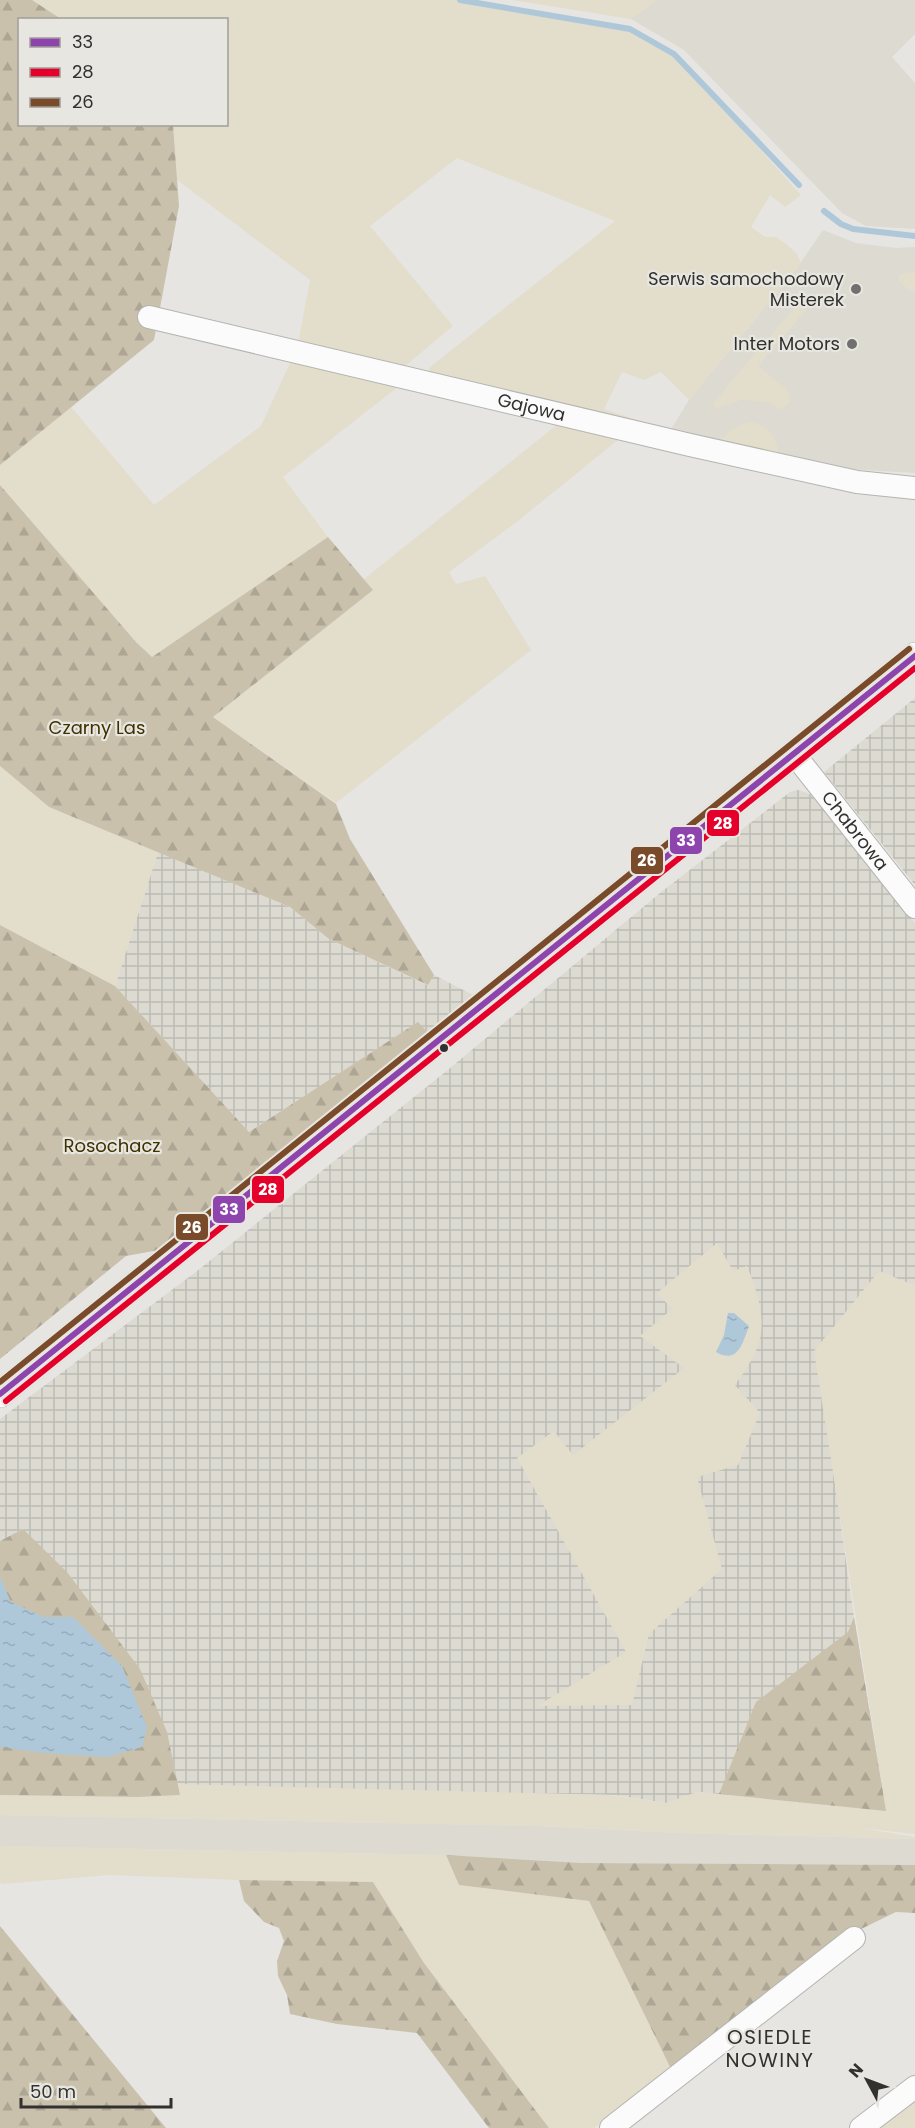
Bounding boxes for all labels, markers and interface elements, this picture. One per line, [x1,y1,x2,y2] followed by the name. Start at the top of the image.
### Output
[18,18,228,126] legend
[72,29,93,54] text: 33
[72,59,94,84] text: 28
[72,89,94,114] text: 26
[648,266,845,312] place label: Serwis samochodowy Misterek
[849,282,863,296] marker: Serwis samochodowy Misterek
[734,331,840,356] place label: Inter Motors
[845,337,859,351] marker: Inter Motors
[495,387,568,427] street label: Gajowa
[49,715,145,740] park label: Czarny Las
[816,786,894,876] street label: Chabrowa
[706,809,740,837] line badge: 28
[713,812,733,835] text: 28
[669,826,703,855] line badge: 33
[676,829,696,852] text: 33
[630,846,664,875] line badge: 26
[637,849,657,872] text: 26
[438,1042,450,1054] unlabelled marker
[63,1133,161,1158] park label: Rosochacz
[251,1175,285,1204] line badge: 28
[258,1178,278,1201] text: 28
[212,1195,246,1224] line badge: 33
[219,1198,239,1221] text: 33
[175,1213,209,1241] line badge: 26
[182,1216,202,1239] text: 26
[726,2023,814,2074] district label: OSIEDLE NOWINY
[837,2050,897,2110] north arrow
[843,2058,869,2083] text: N
[21,2071,171,2109] scale bar
[30,2079,76,2104] text: 50 m

